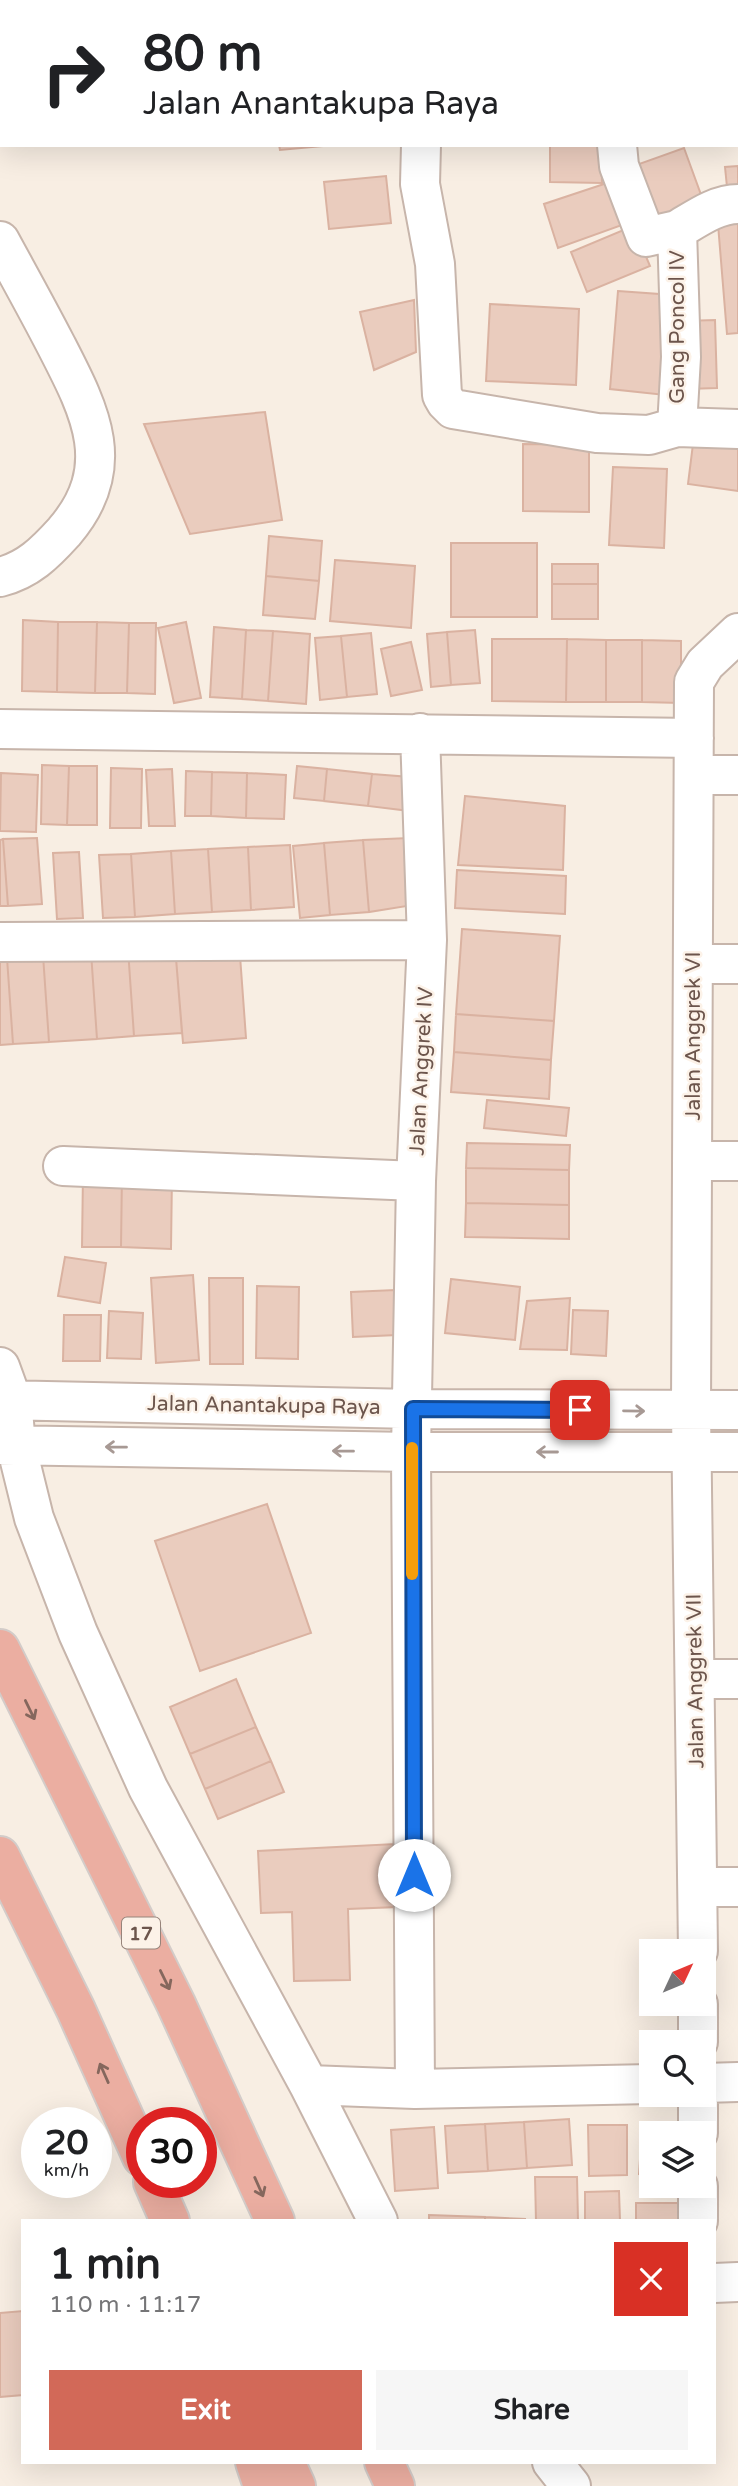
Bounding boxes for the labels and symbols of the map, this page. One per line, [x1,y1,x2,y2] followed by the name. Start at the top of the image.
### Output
[665,250,690,404] street label: Gang Poncol IV
[681,952,706,1120] street label: Jalan Anggrek VI
[405,986,438,1156] street label: Jalan Anggrek IV
[550,1380,610,1440] pin
[147,1391,381,1420] street label: Jalan Anantakupa Raya
[623,1404,646,1418] one-way arrow
[104,1440,127,1453] one-way arrow
[332,1444,355,1458] one-way arrow
[536,1445,559,1459] one-way arrow
[681,1593,710,1769] street label: Jalan Anggrek VII
[24,1700,38,1720] one-way arrow
[377,1838,451,1912] position arrow
[122,1918,160,1949] road number: 17
[639,1939,716,2016] north arrow
[158,1969,172,1990] one-way arrow
[97,2062,110,2084] one-way arrow
[126,2107,217,2198] speed limit sign: 30
[253,2176,266,2197] one-way arrow

